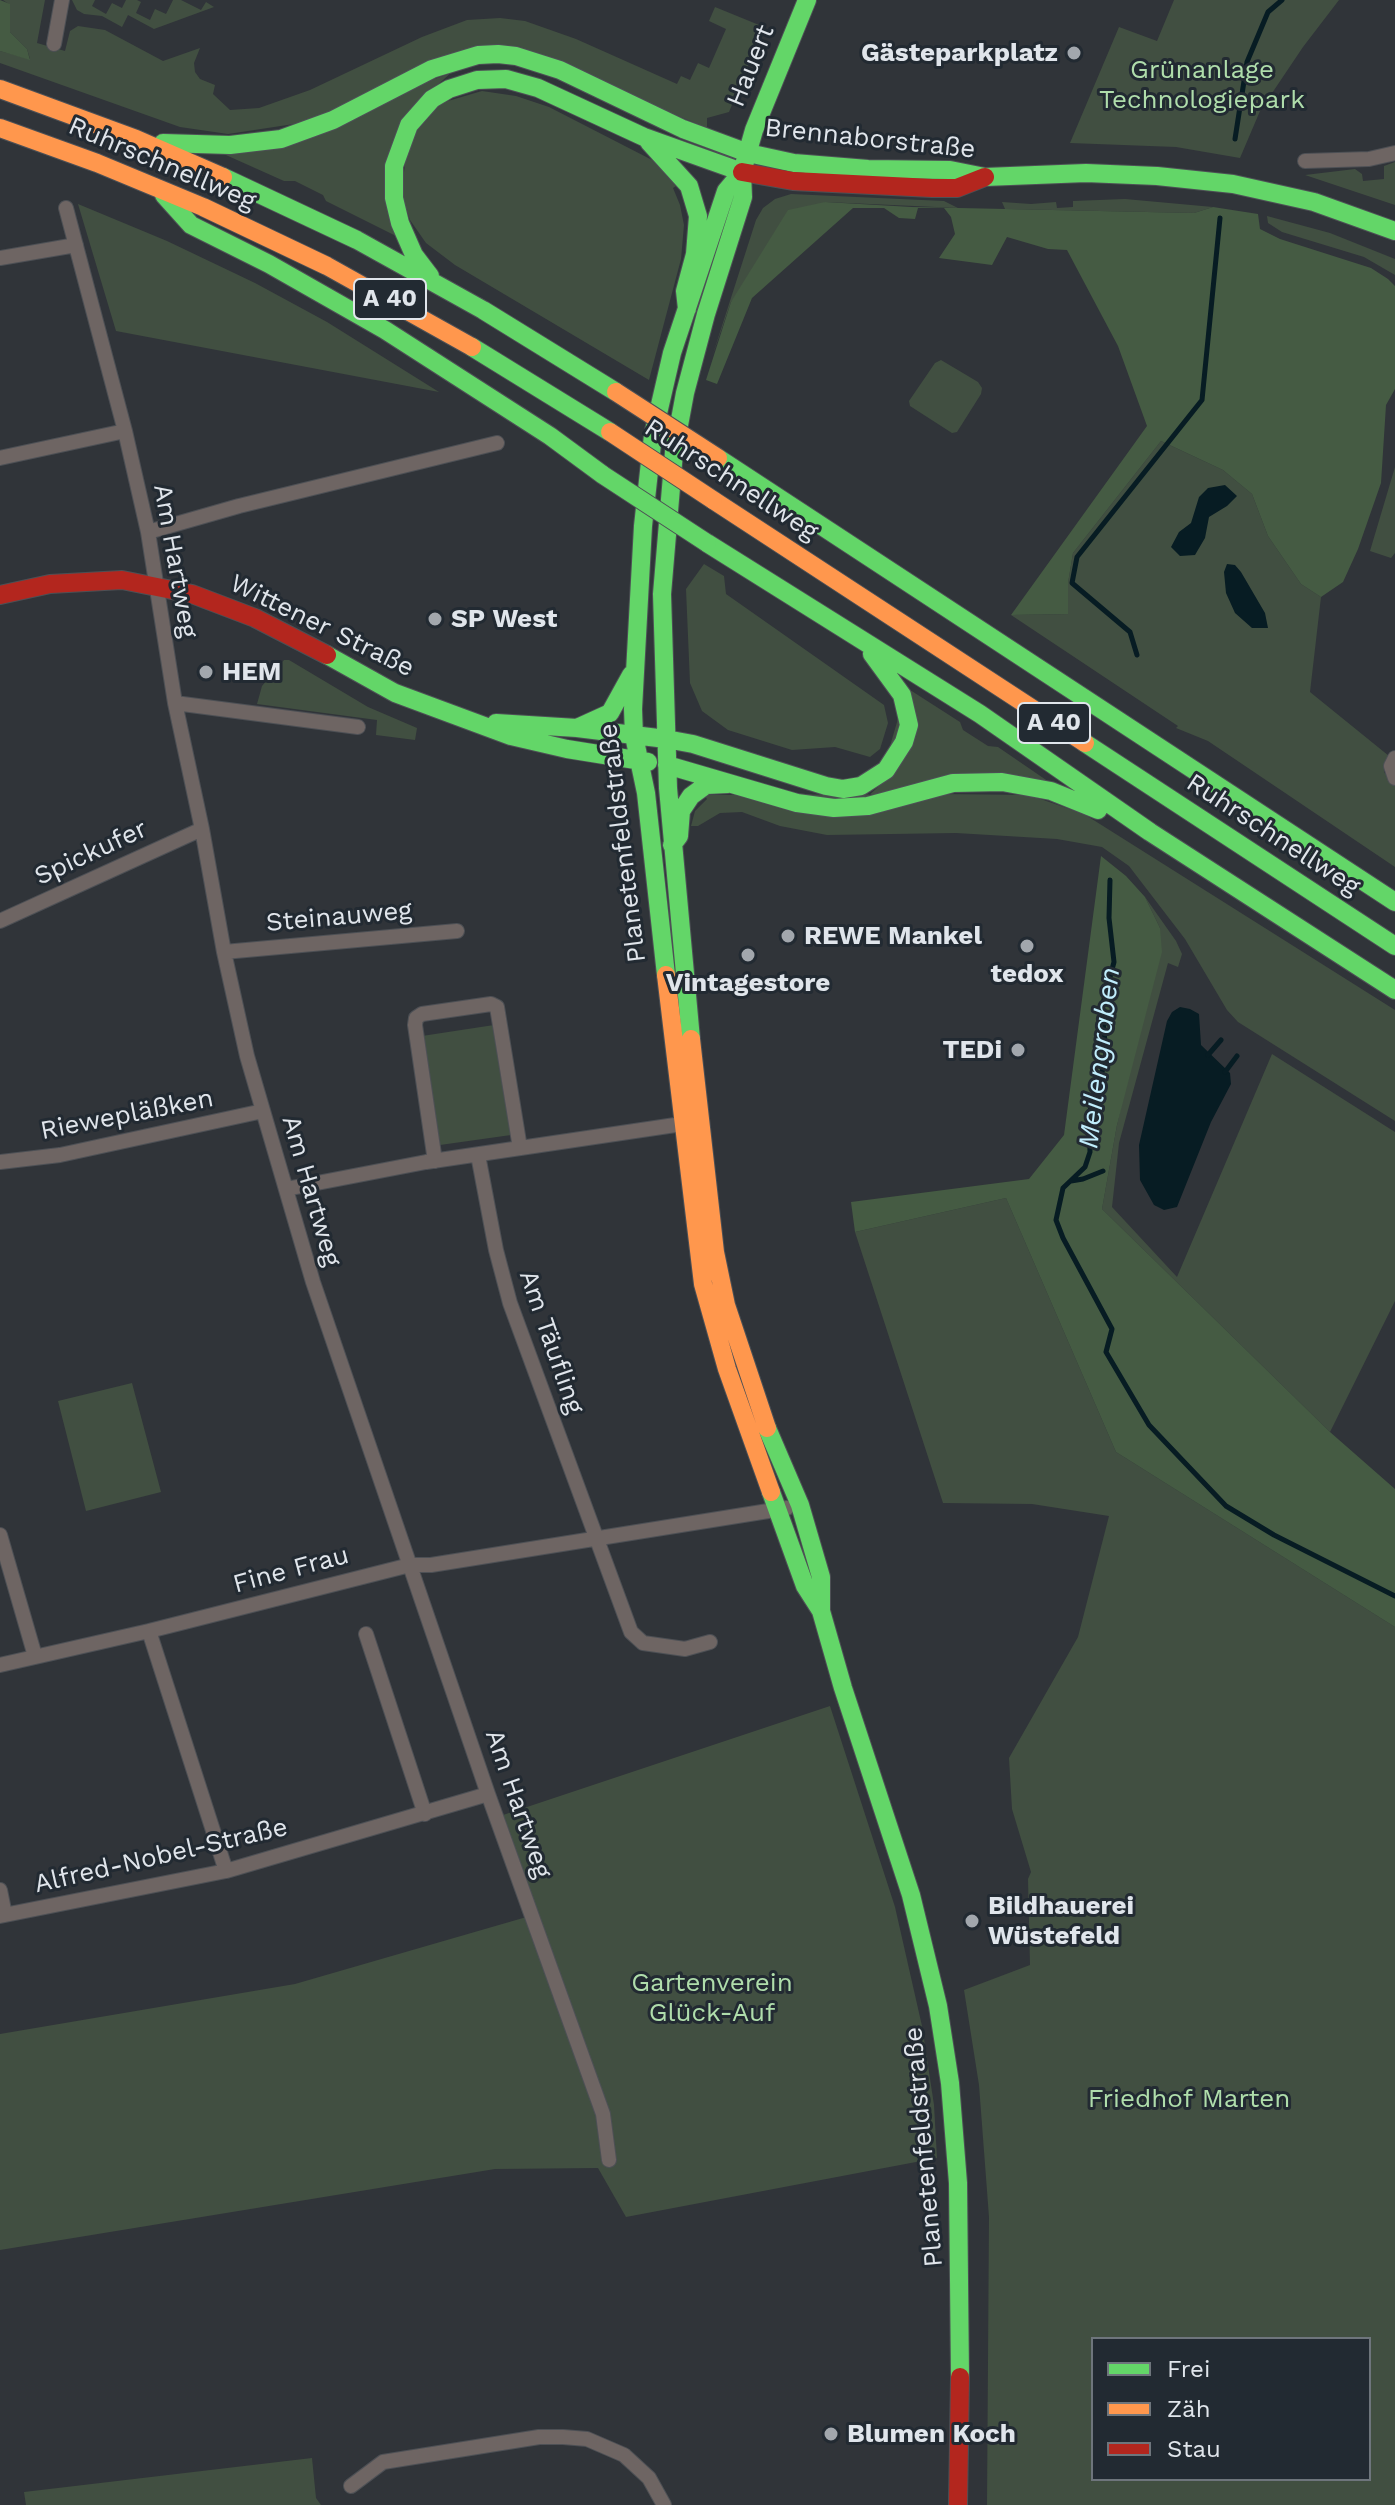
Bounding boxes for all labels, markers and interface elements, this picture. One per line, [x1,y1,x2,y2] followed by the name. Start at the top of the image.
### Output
[721,21,781,111] street label: Hauert
[861,37,1058,69] place label: Gästeparkplatz
[1065,44,1083,62] marker: Gästeparkplatz
[1099,54,1305,116] park label: Grünanlage Technologiepark
[64,111,260,217] street label: Ruhrschnellweg
[763,112,977,166] street label: Brennaborstraße
[354,279,426,319] road number: A 40
[639,412,823,548] street label: Ruhrschnellweg
[146,482,204,640] street label: Am Hartweg
[225,568,419,684] street label: Wittener Straße
[451,603,557,635] place label: SP West
[426,610,444,628] marker: SP West
[222,656,281,688] place label: HEM
[197,663,215,681] marker: HEM
[1018,703,1090,743] road number: A 40
[593,722,653,964] street label: Planetenfeldstraße
[1181,767,1365,903] street label: Ruhrschnellweg
[30,813,152,893] street label: Spickufer
[265,895,413,939] street label: Steinauweg
[804,920,982,952] place label: REWE Mankel
[779,927,797,945] marker: REWE Mankel
[1018,937,1036,955] marker: tedox
[739,946,757,964] marker: Vintagestore
[991,958,1063,990] place label: tedox
[1072,965,1128,1151] water label: Meilengraben
[666,967,830,999] place label: Vintagestore
[942,1034,1002,1066] place label: TEDi
[1009,1041,1027,1059] marker: TEDi
[38,1083,216,1147] street label: Riewepläßken
[275,1112,347,1270] street label: Am Hartweg
[512,1266,590,1418] street label: Am Täufling
[230,1540,352,1600] street label: Fine Frau
[478,1725,558,1883] street label: Am Hartweg
[31,1812,291,1900] street label: Alfred-Nobel-Straße
[988,1890,1134,1952] place label: Bildhauerei Wüstefeld
[963,1912,981,1930] marker: Bildhauerei Wüstefeld
[631,1967,793,2028] park label: Gartenverein Glück-Auf
[898,2026,950,2268] street label: Planetenfeldstraße
[1088,2083,1290,2115] park label: Friedhof Marten
[1091,2337,1371,2481] legend
[1167,2355,1210,2383] text: Frei
[1167,2395,1211,2423] text: Zäh
[847,2418,1016,2450] place label: Blumen Koch
[822,2425,840,2443] marker: Blumen Koch
[1167,2435,1221,2463] text: Stau

